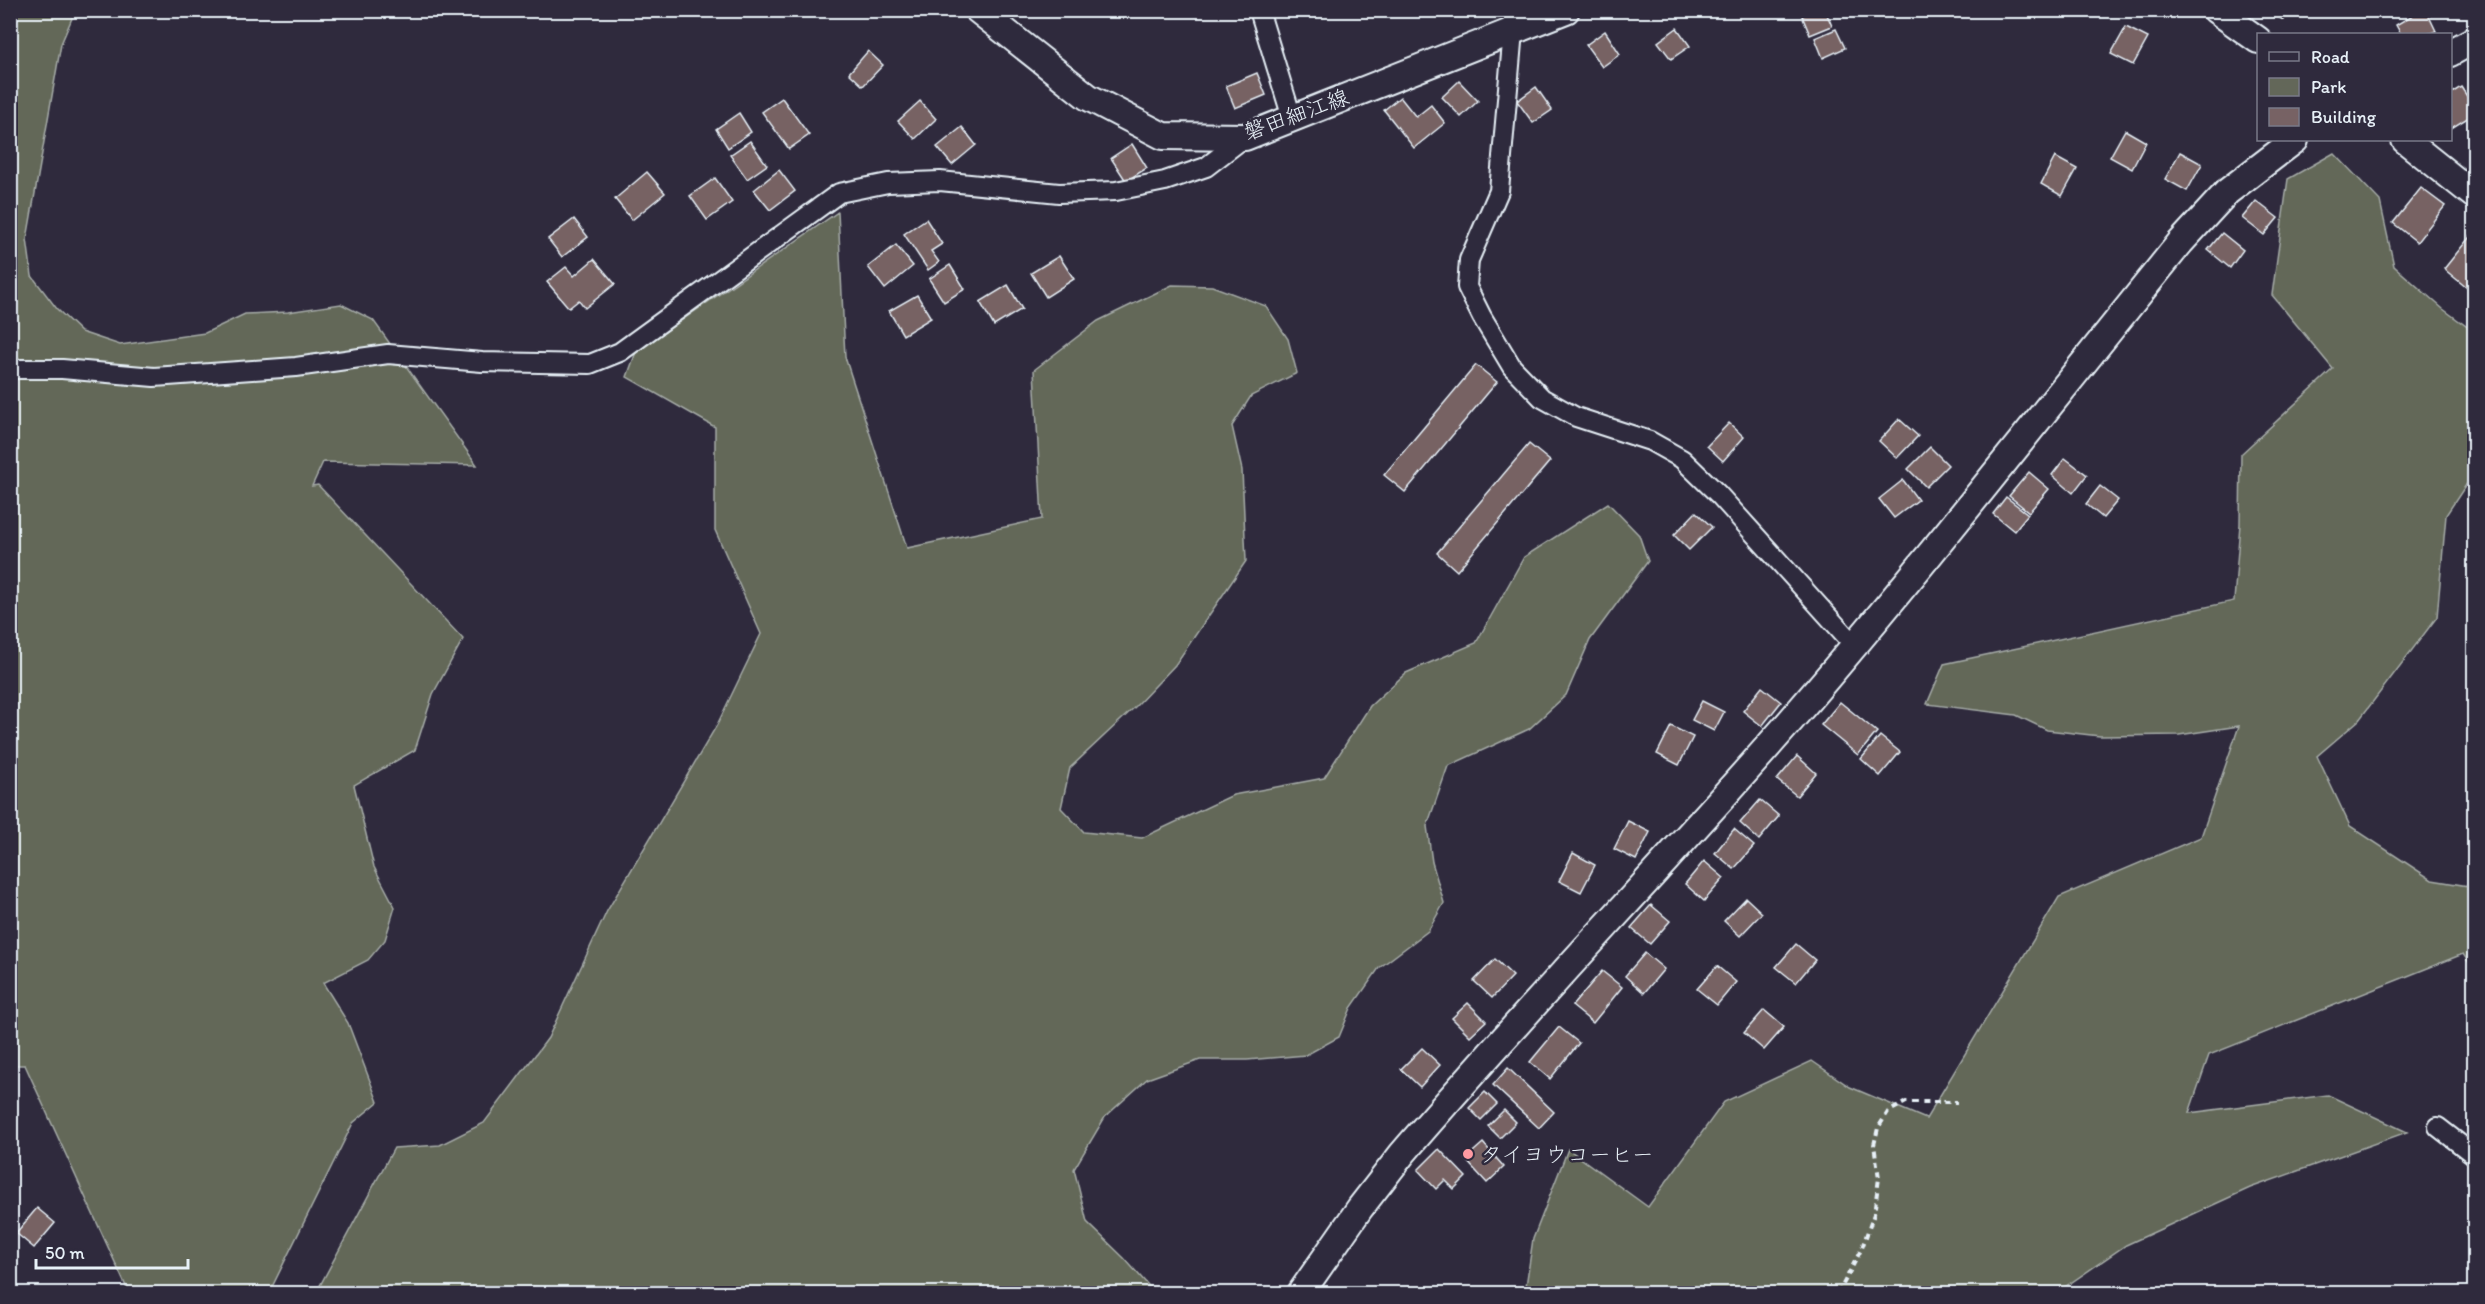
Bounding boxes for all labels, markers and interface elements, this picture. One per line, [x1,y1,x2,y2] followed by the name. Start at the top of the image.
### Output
[2257,33,2452,141] legend
[2311,46,2350,68] text: Road
[2311,76,2346,98] text: Park
[1240,83,1352,146] street label: 磐田細江線
[2311,106,2377,128] text: Building
[1480,1141,1654,1168] place label: タイヨウコーヒー
[1461,1147,1475,1161] marker: タイヨウコーヒー
[36,1232,188,1270] scale bar
[45,1242,85,1264] text: 50 m

